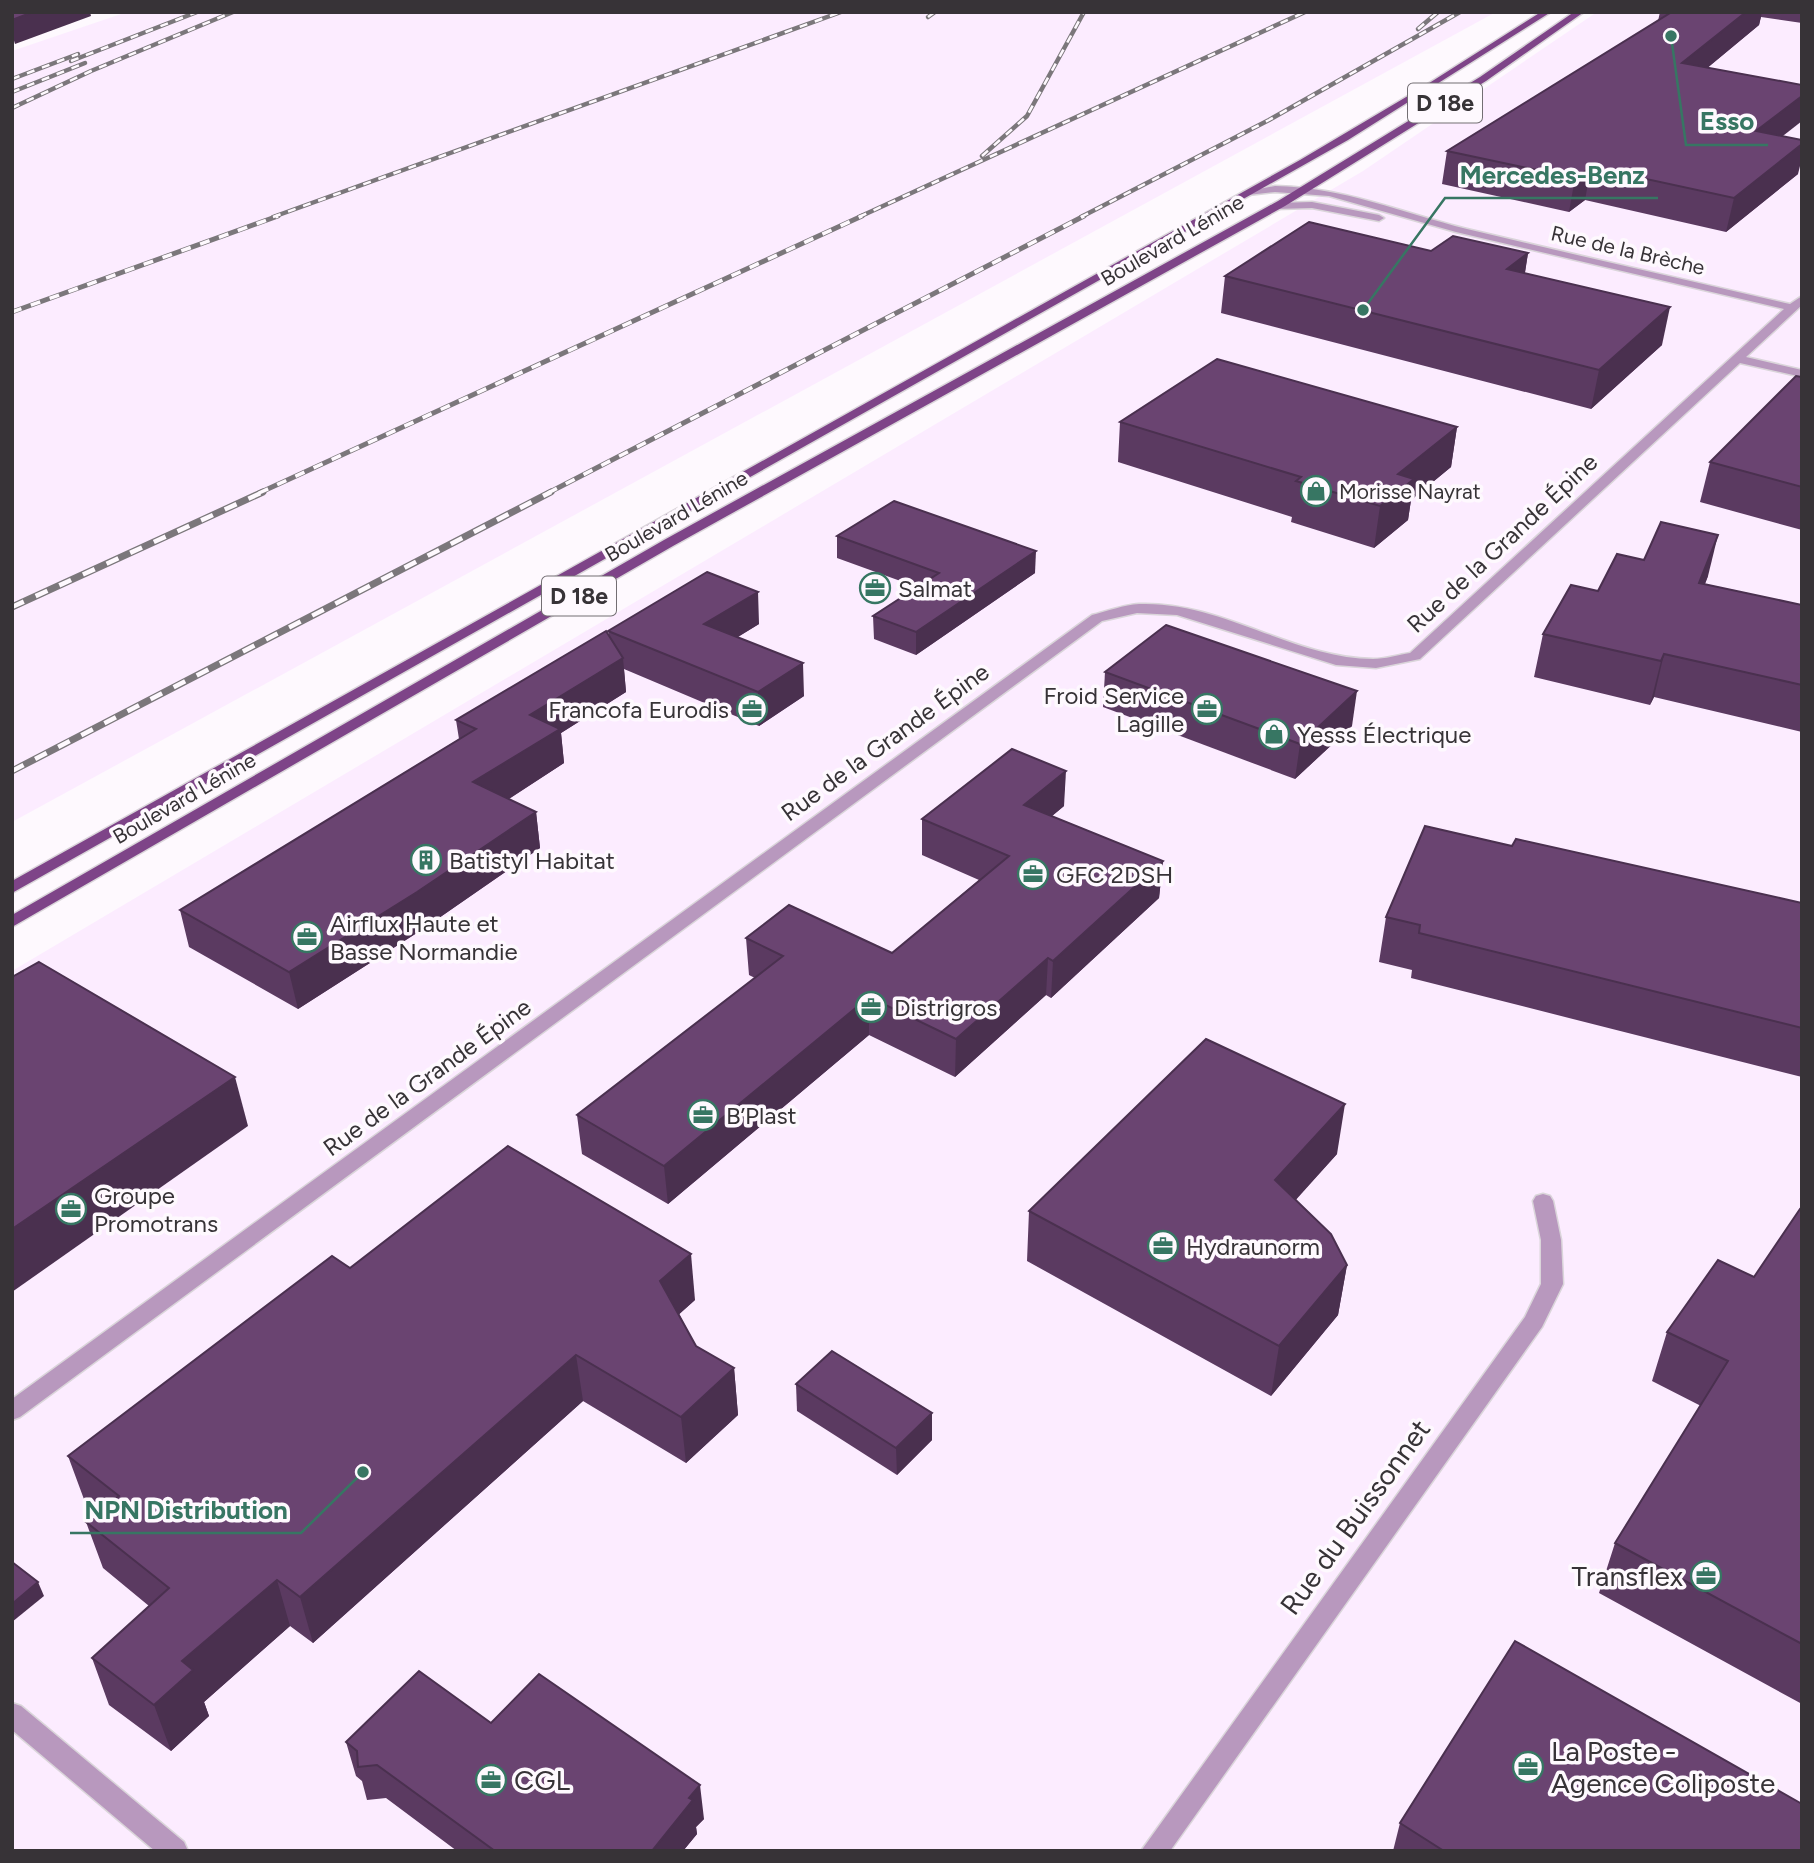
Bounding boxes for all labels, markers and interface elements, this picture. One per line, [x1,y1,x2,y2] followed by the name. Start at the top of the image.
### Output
[1408,83,1482,122] road number: D 18e
[1686,98,1768,145] callout: Esso
[1700,105,1754,137] text: Esso
[1445,151,1658,198] callout: Mercedes-Benz
[1459,159,1645,191] text: Mercedes-Benz
[1096,189,1248,291] street label: Boulevard Lénine
[1549,220,1707,280] street label: Rue de la Brèche
[1401,447,1603,639] street label: Rue de la Grande Épine
[600,465,752,567] street label: Boulevard Lénine
[1299,474,1333,508] shop icon: Morisse Nayrat
[1339,479,1481,504] place label: Morisse Nayrat
[858,571,892,605] office icon: Salmat
[898,574,972,603] place label: Salmat
[542,576,616,616] road number: D 18e
[776,657,994,827] street label: Rue de la Grande Épine
[1044,681,1184,738] place label: Froid Service Lagille
[735,692,769,726] office icon: Francofa Eurodis
[1190,692,1224,726] office icon: Froid Service Lagille
[548,695,729,724] place label: Francofa Eurodis
[1257,717,1291,751] shop icon: Yesss Électrique
[1297,720,1471,749] place label: Yesss Électrique
[108,747,260,849] street label: Boulevard Lénine
[409,843,443,877] building icon: Batistyl Habitat
[449,846,615,875] place label: Batistyl Habitat
[1016,857,1050,891] office icon: GFC 2DSH
[1056,860,1173,889] place label: GFC 2DSH
[330,909,518,966] place label: Airflux Haute et Basse Normandie
[290,920,324,954] office icon: Airflux Haute et Basse Normandie
[854,990,888,1024] office icon: Distrigros
[318,992,536,1162] street label: Rue de la Grande Épine
[894,993,997,1022] place label: Distrigros
[686,1098,720,1132] office icon: B’Plast
[726,1101,797,1130] place label: B’Plast
[94,1181,218,1238] place label: Groupe Promotrans
[54,1192,88,1226] office icon: Groupe Promotrans
[1146,1229,1180,1263] office icon: Hydraunorm
[1186,1232,1320,1261] place label: Hydraunorm
[1273,1413,1437,1621] street label: Rue du Buissonnet
[70,1486,301,1533] callout: NPN Distribution
[84,1494,288,1526] text: NPN Distribution
[1571,1559,1684,1593] place label: Transflex
[1689,1559,1723,1593] office icon: Transflex
[1551,1734,1775,1800] place label: La Poste - Agence Coliposte
[1511,1750,1545,1784] office icon: La Poste - Agence Coliposte
[474,1763,508,1797] office icon: CGL
[514,1763,570,1797] place label: CGL

